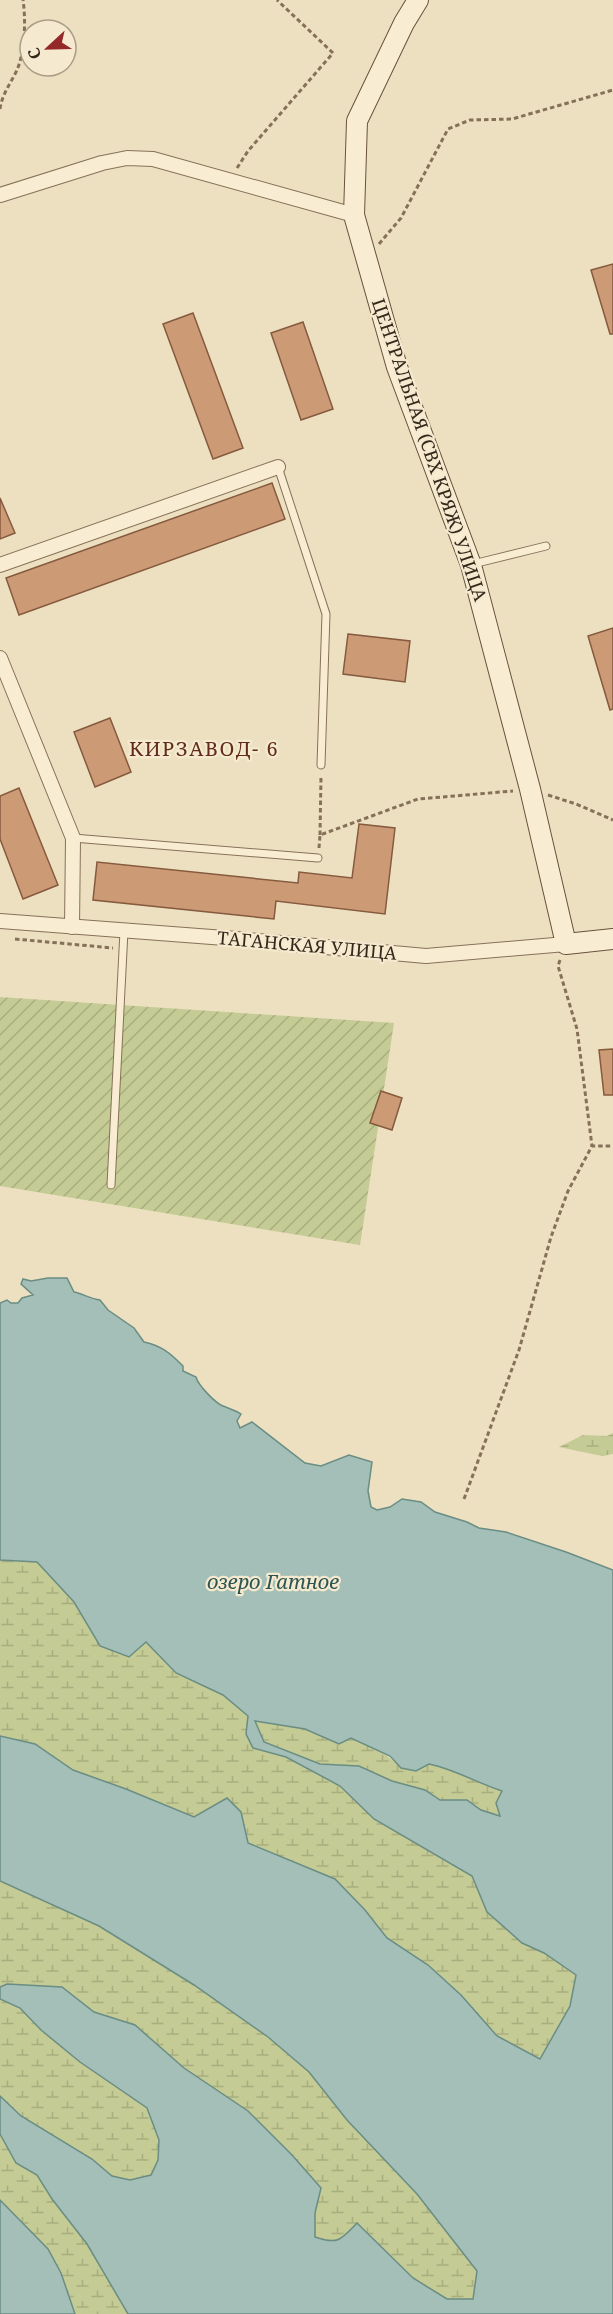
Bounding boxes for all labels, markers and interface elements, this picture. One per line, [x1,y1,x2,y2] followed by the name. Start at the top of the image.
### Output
[18,18,78,78] north arrow
[22,45,46,63] text: С
[367,295,493,604] street label: ЦЕНТРАЛЬНАЯ (СВХ КРЯЖ) УЛИЦА
[129,735,279,762] district label: КИРЗАВОД- 6
[216,925,398,965] street label: ТАГАНСКАЯ УЛИЦА
[207,1568,339,1595] water label: озеро Гатное

